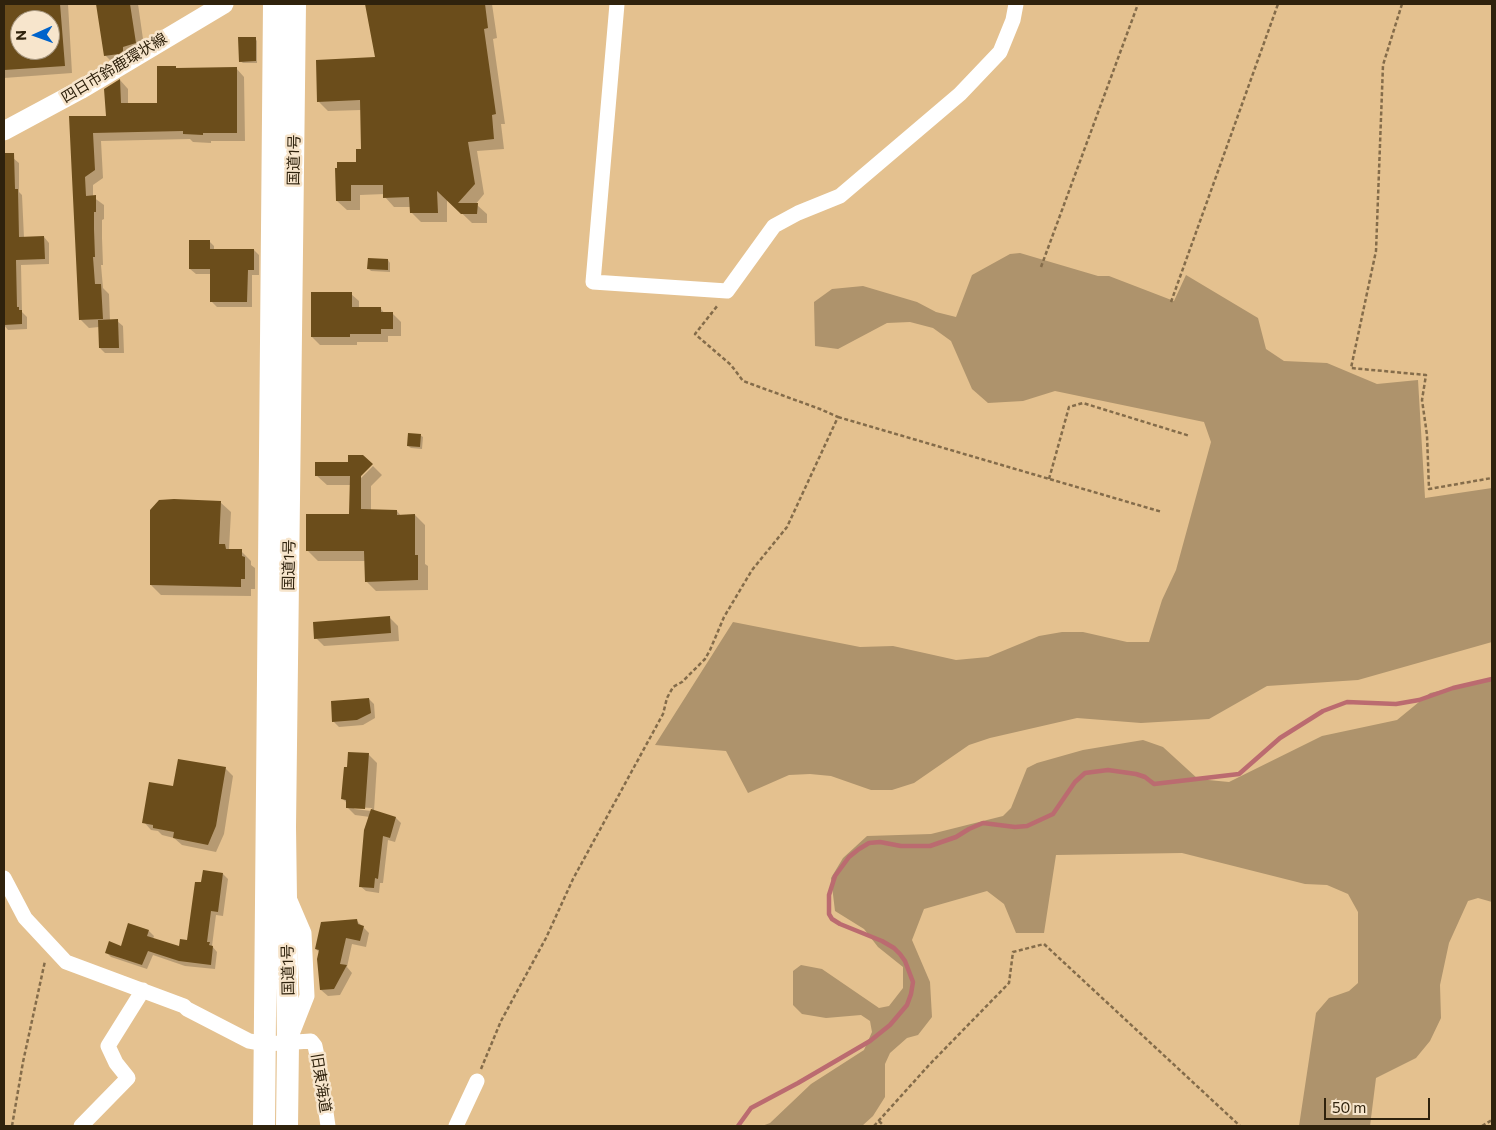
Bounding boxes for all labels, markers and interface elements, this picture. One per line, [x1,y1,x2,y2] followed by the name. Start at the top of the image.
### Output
[10,10,60,60] north arrow
[58,29,170,107] street label: 四日市鈴鹿環状線
[12,30,29,41] text: N
[285,134,303,186] street label: 国道1号
[280,539,298,591] street label: 国道1号
[279,944,297,996] street label: 国道1号
[307,1052,335,1114] street label: 旧東海道
[1326,1088,1432,1120] scale bar
[1332,1098,1366,1116] text: 50 m

